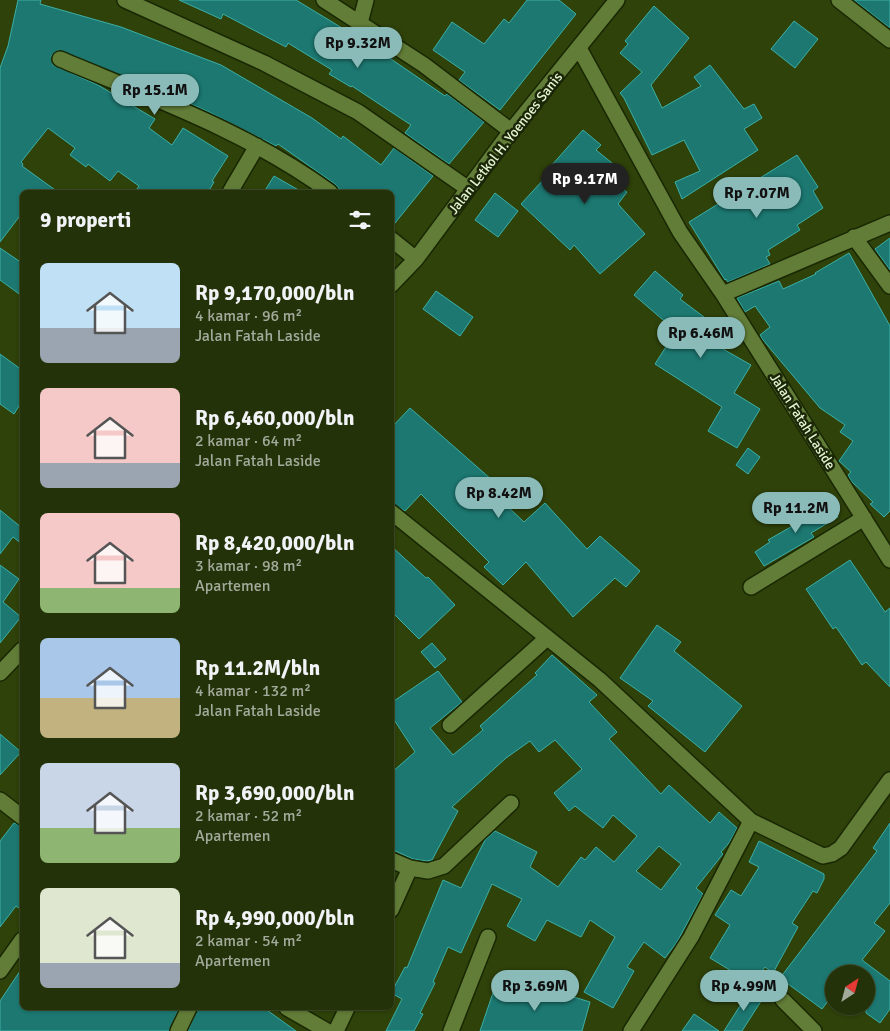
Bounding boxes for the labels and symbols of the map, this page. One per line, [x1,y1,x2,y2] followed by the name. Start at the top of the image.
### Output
[306,27,410,69] pin: Rp 9.32M
[445,69,566,218] street label: Jalan Letkol H. Yoenoes Sanis
[103,74,207,116] pin: Rp 15.1M
[533,162,637,205] pin: Rp 9.17M
[705,176,809,219] pin: Rp 7.07M
[649,316,753,359] pin: Rp 6.46M
[766,370,839,472] street label: Jalan Fatah Laside
[447,476,551,519] pin: Rp 8.42M
[744,492,848,534] pin: Rp 11.2M
[825,965,875,1015] north arrow
[483,970,587,1012] pin: Rp 3.69M
[692,970,796,1012] pin: Rp 4.99M

